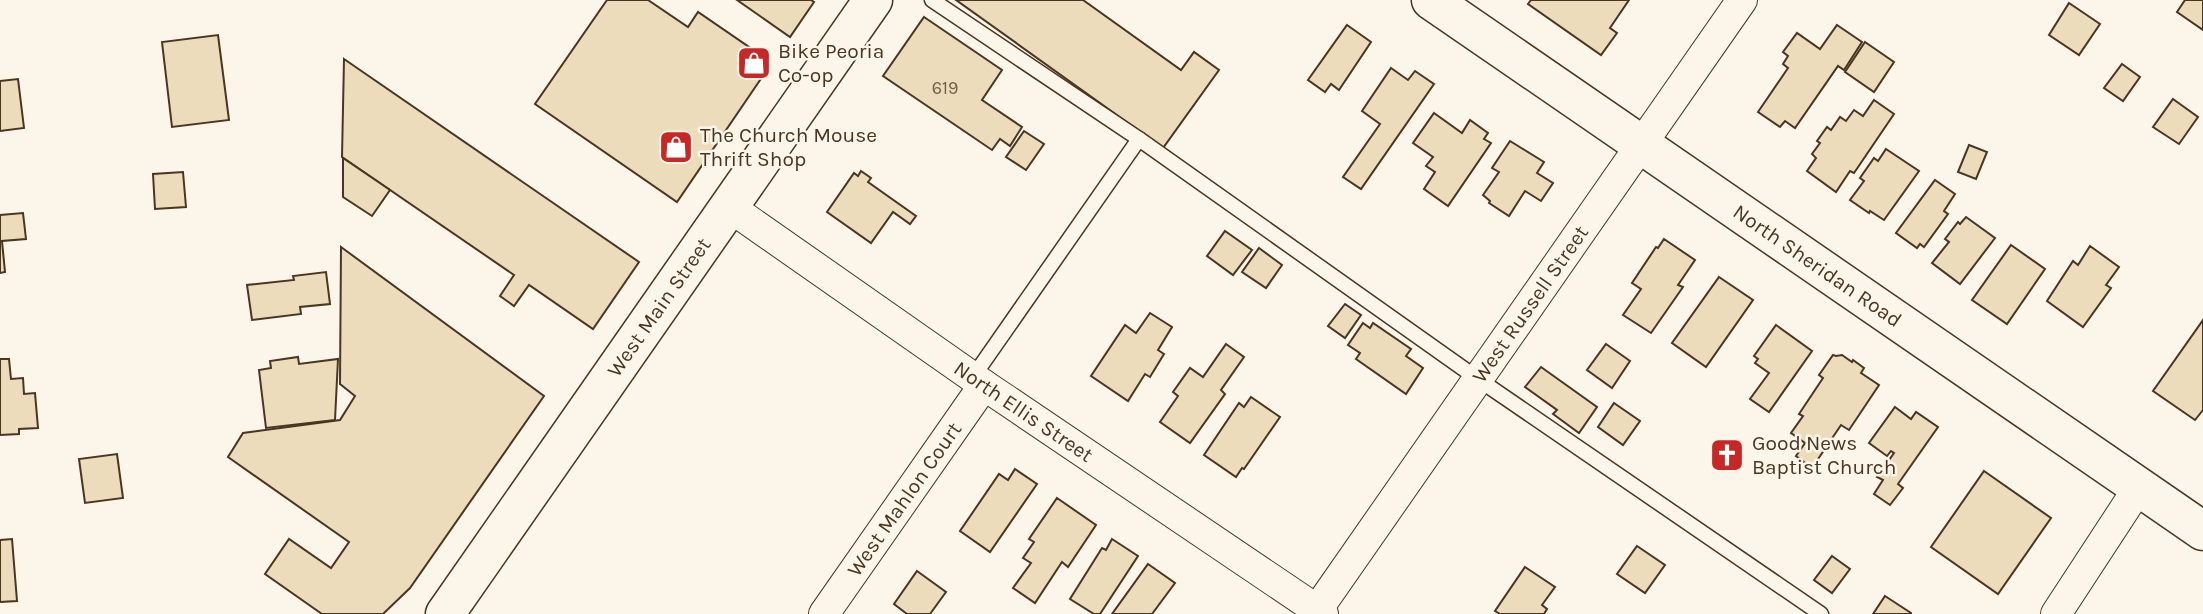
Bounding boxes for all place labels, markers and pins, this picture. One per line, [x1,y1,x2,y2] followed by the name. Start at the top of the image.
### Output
[778,39,884,87] place label: Bike Peoria Co-op
[735,44,773,82] shop icon: Bike Peoria Co-op
[700,123,877,171] place label: The Church Mouse Thrift Shop
[657,128,695,166] shop icon: The Church Mouse Thrift Shop
[1752,431,1896,479] place label: Good News Baptist Church
[1708,436,1746,474] church icon: Good News Baptist Church

